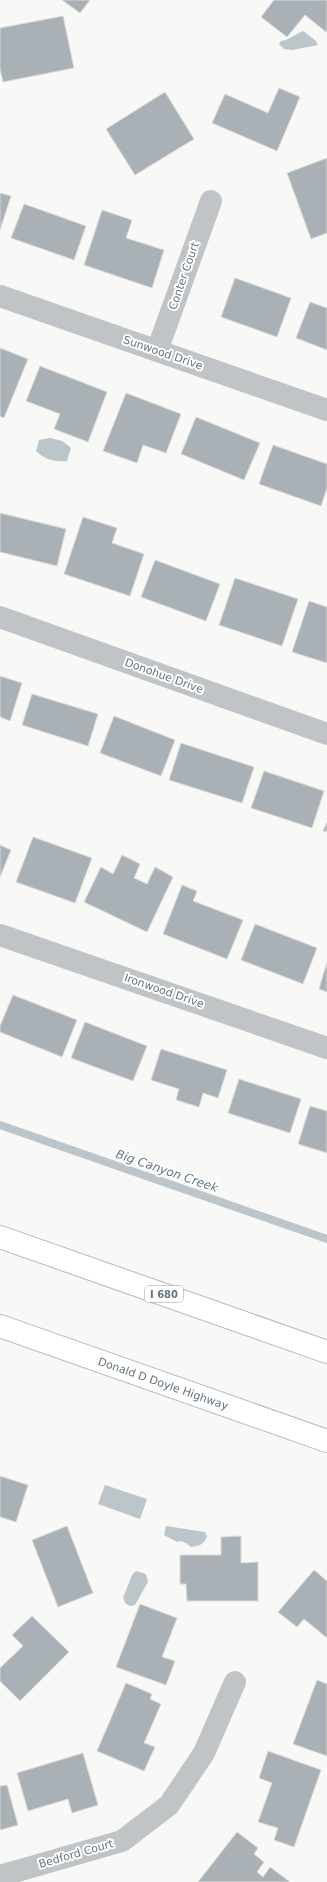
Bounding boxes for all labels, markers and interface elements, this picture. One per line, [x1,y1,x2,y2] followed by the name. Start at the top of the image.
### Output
[166,240,202,312] street label: Conter Court
[122,333,205,373] street label: Sunwood Drive
[123,656,205,696] street label: Donohue Drive
[122,971,206,1011] street label: Ironwood Drive
[114,1147,221,1195] water label: Big Canyon Creek
[145,1286,183,1302] road number: I 680
[96,1355,231,1412] street label: Donald D Doyle Highway
[37,1837,115,1871] street label: Bedford Court

